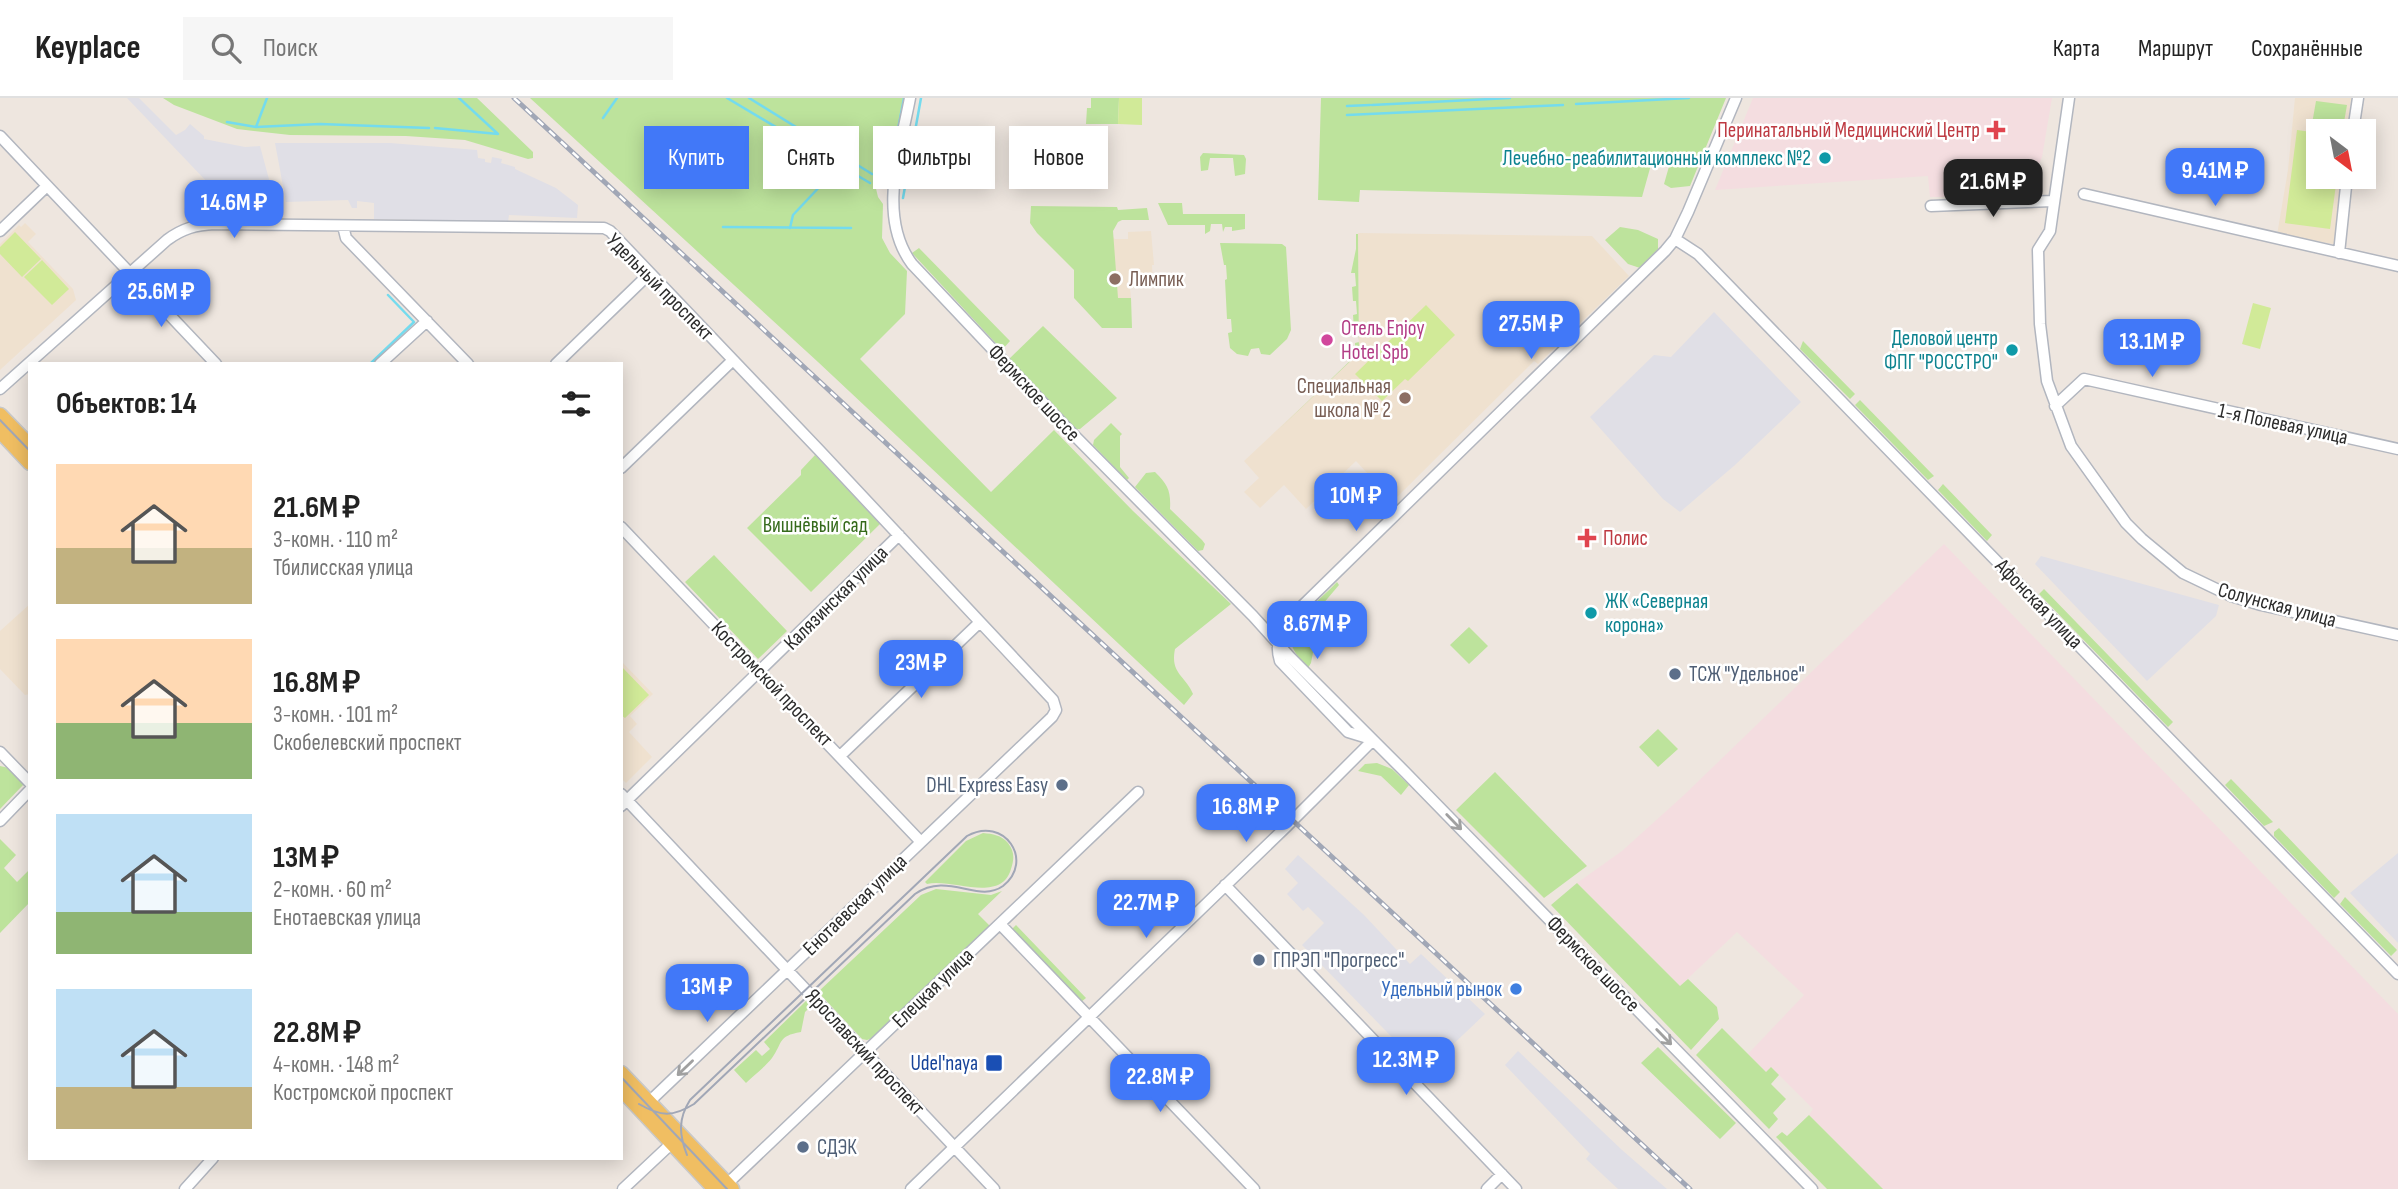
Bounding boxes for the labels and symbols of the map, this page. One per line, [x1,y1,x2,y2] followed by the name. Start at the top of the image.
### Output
[1717,118,1980,143] place label: Перинатальный Медицинский Центр
[2306,119,2376,189] north arrow
[1986,120,2006,140] marker: Перинатальный Медицинский Центр
[1503,146,1811,171] place label: Лечебно-реабилитационный комплекс №2
[2150,148,2280,208] pin: 9.41M ₽
[1817,150,1833,166] marker: Лечебно-реабилитационный комплекс №2
[1928,159,2058,219] pin: 21.6M ₽
[169,180,299,240] pin: 14.6M ₽
[601,228,719,346] street label: Удельный проспект
[1129,267,1184,292] place label: Лимпик
[96,270,226,329] pin: 25.6M ₽
[1107,271,1123,287] marker: Лимпик
[1466,302,1596,361] pin: 27.5M ₽
[1341,316,1425,365] place label: Отель Enjoy Hotel Spb
[2087,320,2217,379] pin: 13.1M ₽
[1884,326,1998,375] place label: Деловой центр ФПГ "РОССТРО"
[1319,332,1335,348] marker: Отель Enjoy Hotel Spb
[983,339,1085,447] street label: Фермское шоссе
[2004,342,2020,358] marker: Деловой центр ФПГ "РОССТРО"
[1297,374,1391,423] place label: Специальная школа № 2
[1397,390,1413,406] marker: Специальная школа № 2
[2216,398,2350,450] street label: 1-я Полевая улица
[1307,474,1405,533] pin: 10M ₽
[763,513,868,538] park label: Вишнёвый сад
[1603,526,1648,551] place label: Полис
[1577,528,1597,548] marker: Полис
[779,541,893,655] street label: Калязинская улица
[1989,553,2088,654] street label: Афонская улица
[2215,577,2339,633] street label: Солунская улица
[1605,589,1708,638] place label: ЖК «Северная корона»
[1252,602,1382,661] pin: 8.67M ₽
[1583,605,1599,621] marker: ЖК «Северная корона»
[706,616,838,752] street label: Костромской проспект
[872,640,970,700] pin: 23M ₽
[1689,662,1805,687] place label: ТСЖ "Удельное"
[1667,666,1683,682] marker: ТСЖ "Удельное"
[926,773,1048,798] place label: DHL Express Easy
[1054,777,1070,793] marker: DHL Express Easy
[1181,784,1311,844] pin: 16.8M ₽
[1445,813,1462,830] one-way arrow
[798,849,912,961] street label: Енотаевская улица
[1081,880,1211,940] pin: 22.7M ₽
[1541,911,1645,1017] street label: Фермское шоссе
[887,943,979,1033] street label: Елецкая улица
[1273,948,1404,973] place label: ГПРЭП "Прогресс"
[1251,952,1267,968] marker: ГПРЭП "Прогресс"
[658,964,756,1024] pin: 13M ₽
[1382,977,1502,1002] place label: Удельный рынок
[1508,981,1524,997] marker: Удельный рынок
[800,984,930,1120] street label: Ярославский проспект
[1655,1028,1672,1045] one-way arrow
[1341,1038,1471,1097] pin: 12.3M ₽
[910,1051,978,1076] place label: Udel'naya
[984,1053,1004,1073] marker: Udel'naya
[1095,1054,1225,1114] pin: 22.8M ₽
[677,1059,694,1076] one-way arrow
[817,1135,857,1160] place label: СДЭК
[795,1139,811,1155] marker: СДЭК

